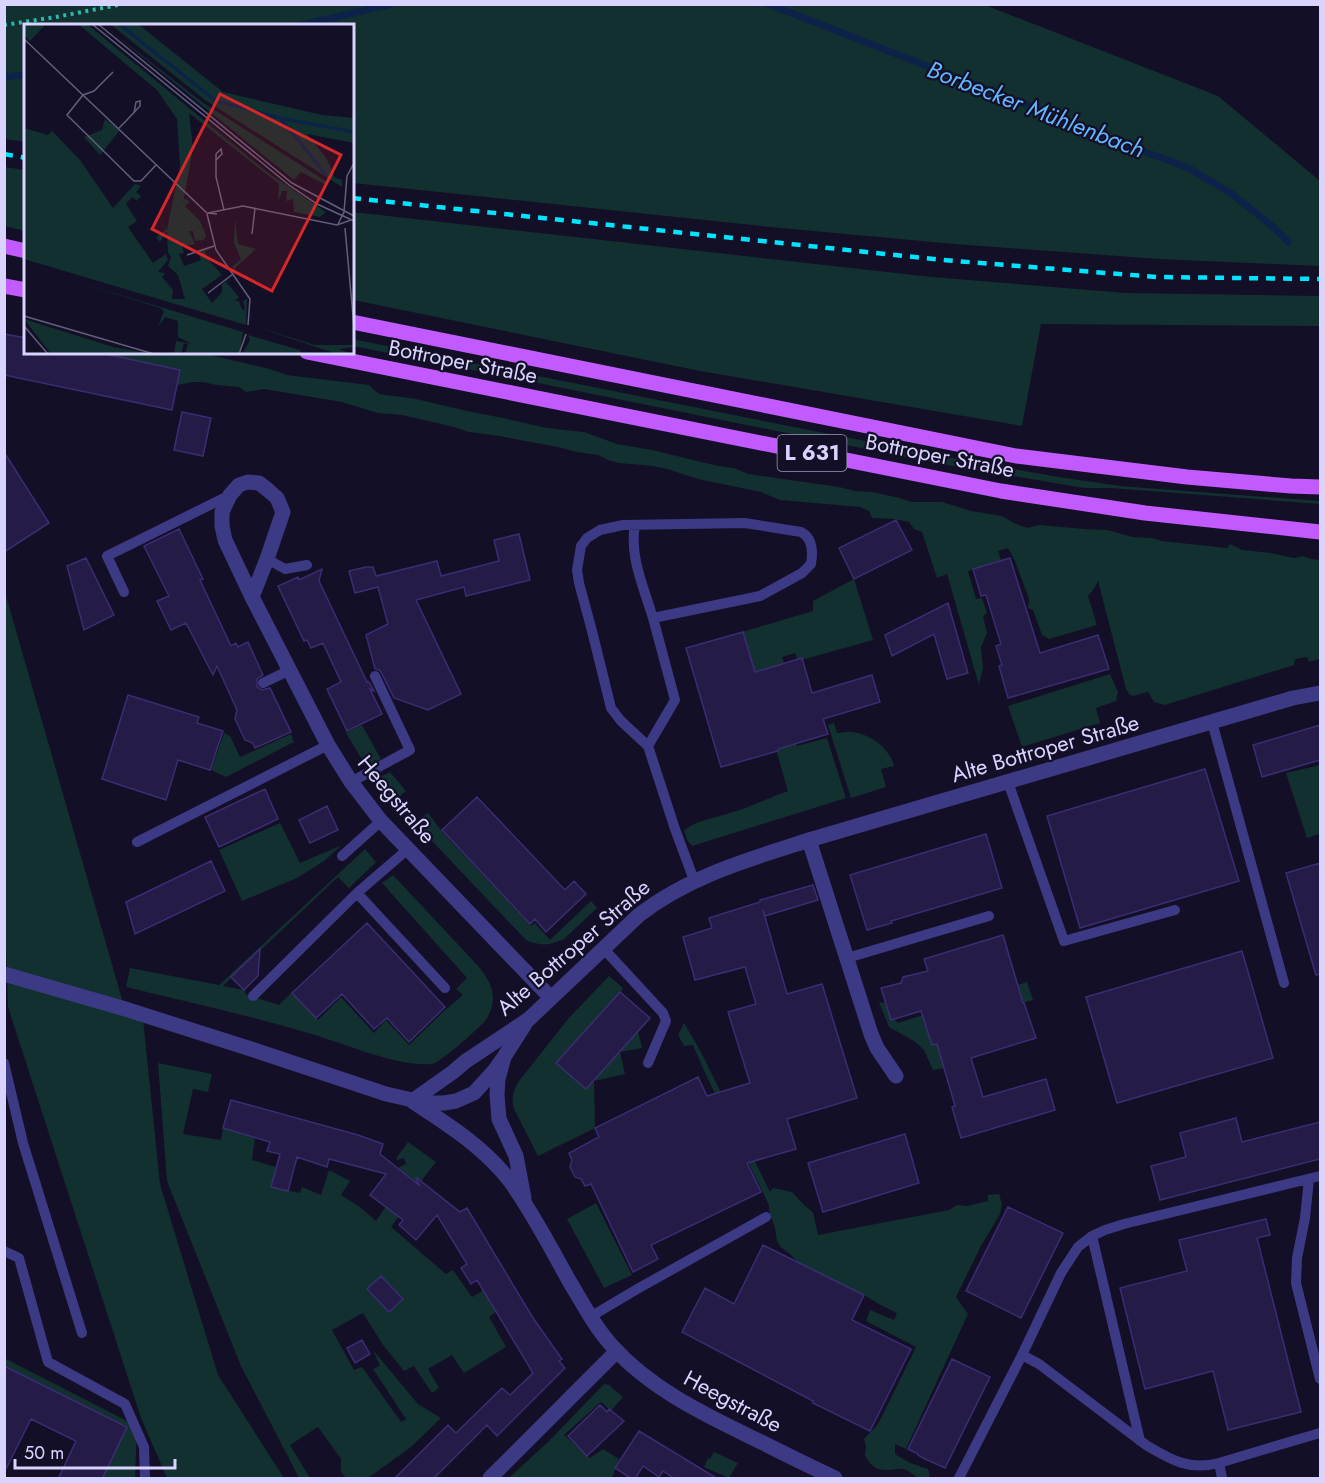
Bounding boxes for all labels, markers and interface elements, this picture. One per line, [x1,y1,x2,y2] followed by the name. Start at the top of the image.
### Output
[24,24,354,354] inset map
[922,51,1150,167] water label: Borbecker Mühlenbach
[386,331,540,391] street label: Bottroper Straße
[863,425,1017,485] street label: Bottroper Straße
[778,435,846,471] road number: L 631
[947,706,1143,790] street label: Alte Bottroper Straße
[350,748,444,850] street label: Heegstraße
[489,871,657,1023] street label: Alte Bottroper Straße
[678,1362,788,1440] street label: Heegstraße
[15,1432,176,1470] scale bar
[24,1440,64,1466] text: 50 m

